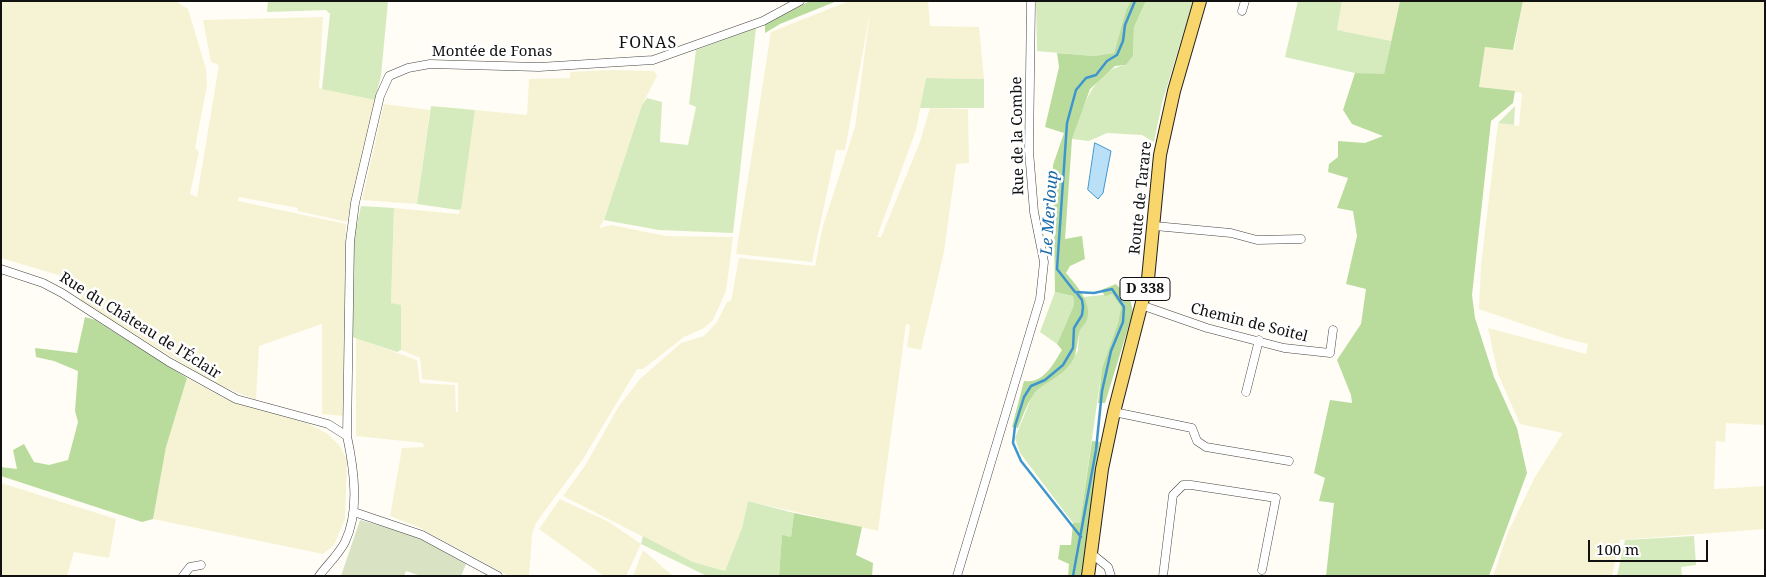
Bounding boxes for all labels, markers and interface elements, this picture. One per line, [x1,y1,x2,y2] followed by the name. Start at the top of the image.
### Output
[618,33,678,53] district label: FONAS
[432,43,552,61] street label: Montée de Fonas
[1008,77,1028,195] street label: Rue de la Combe
[1126,140,1156,256] street label: Route de Tarare
[1037,170,1063,256] water label: Le Merloup
[56,269,224,383] street label: Rue du Château de l'Éclair
[1120,278,1170,300] road number: D 338
[1189,300,1309,346] street label: Chemin de Soitel
[1591,530,1711,562] scale bar
[1596,539,1639,559] text: 100 m

